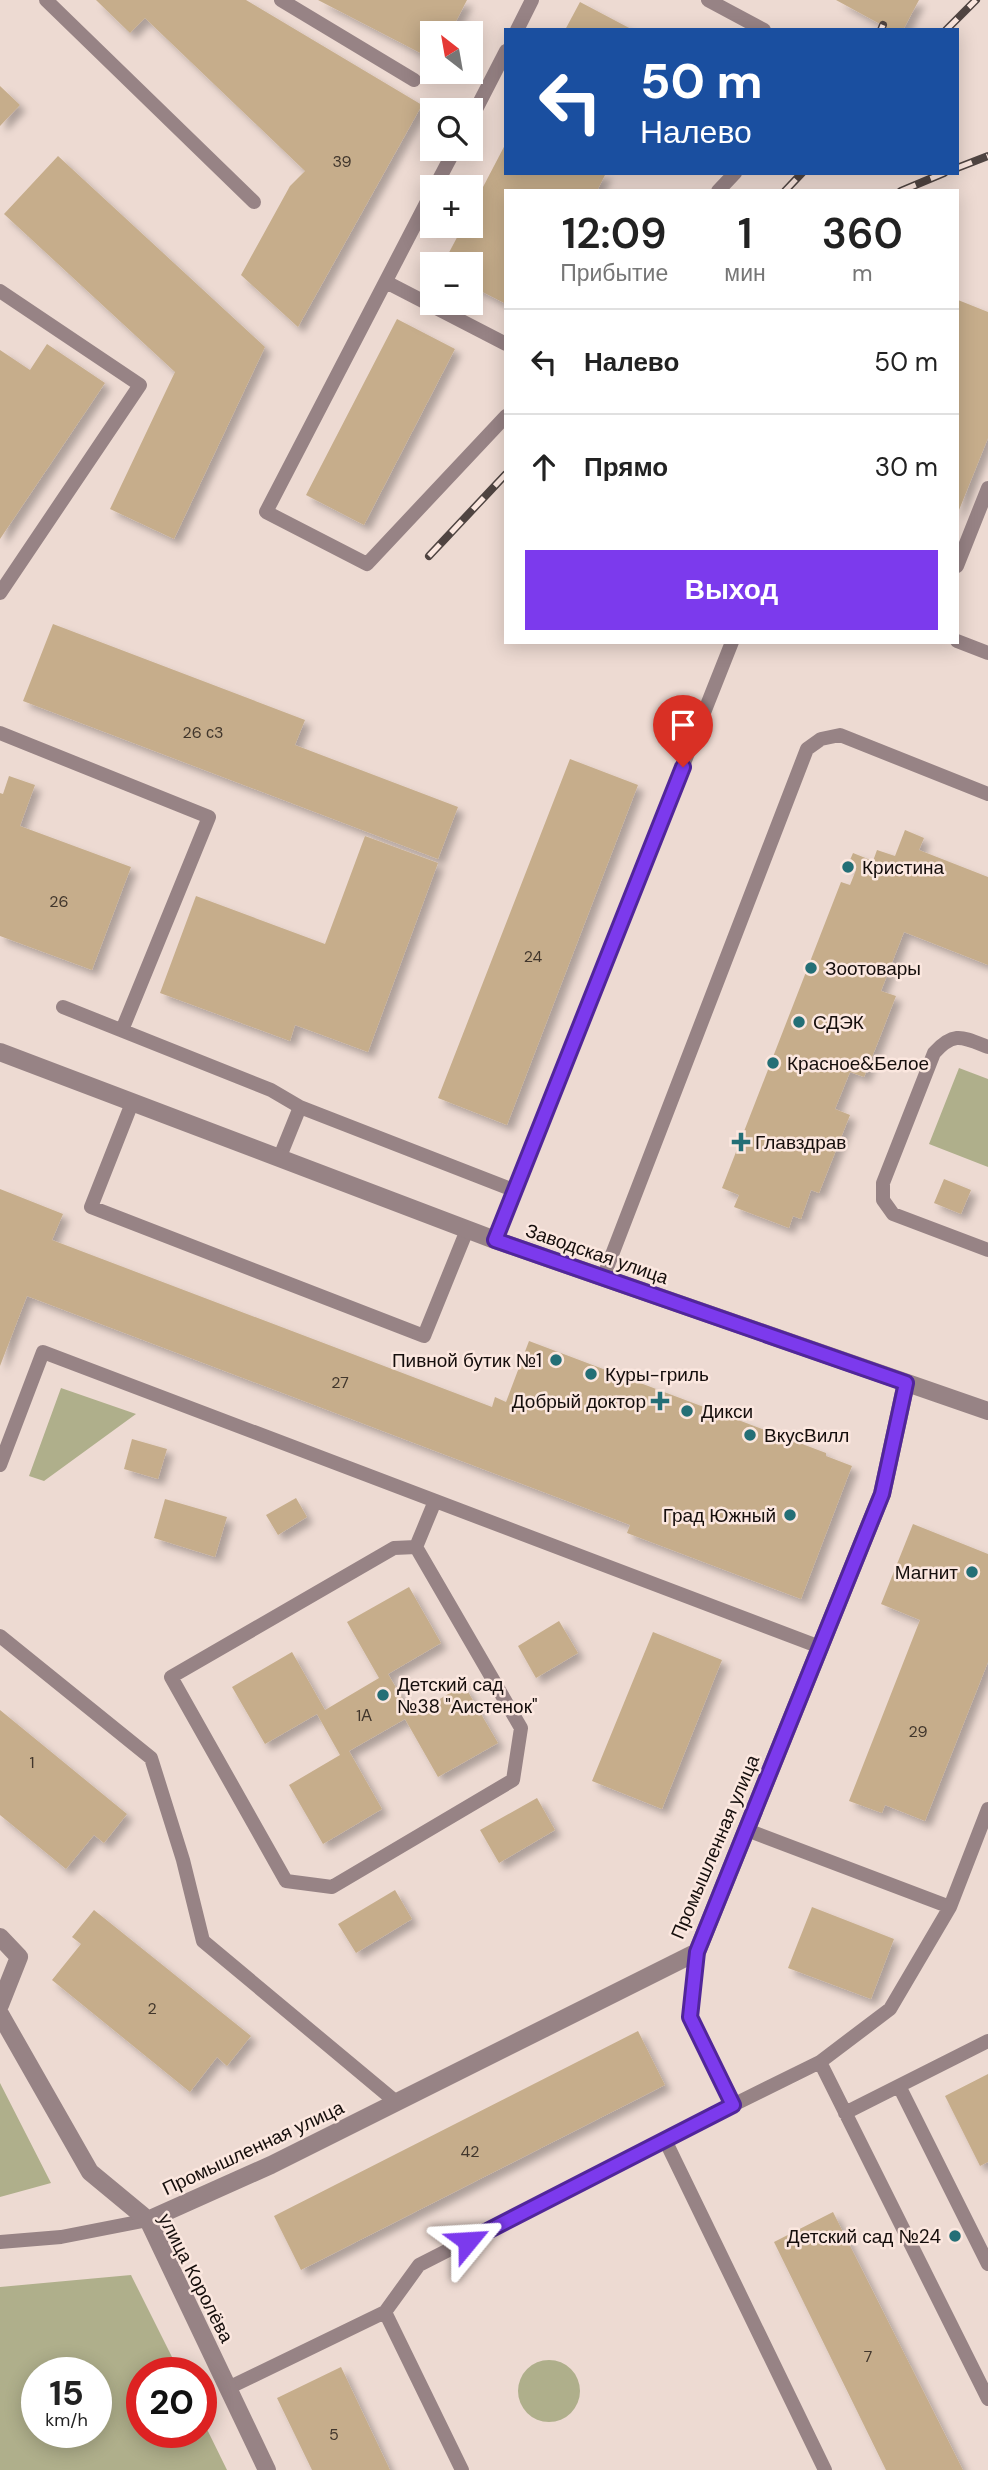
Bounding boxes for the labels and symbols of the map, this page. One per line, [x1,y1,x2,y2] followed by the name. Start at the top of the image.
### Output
[420,21,483,84] north arrow
[332,151,352,172] house number: 39
[653,695,713,767] pin
[183,722,223,743] house number: 26 с3
[862,855,945,880] place label: Кристина
[840,859,856,875] marker: Кристина
[49,891,69,912] house number: 26
[524,946,543,967] house number: 24
[825,956,921,981] place label: Зоотовары
[803,960,819,976] marker: Зоотовары
[813,1010,864,1035] place label: СДЭК
[791,1014,807,1030] marker: СДЭК
[787,1051,929,1076] place label: Красное&Белое
[765,1055,781,1071] marker: Красное&Белое
[755,1130,846,1155] place label: Главздрав
[733,1134,749,1150] marker: Главздрав
[522,1218,672,1290] street label: Заводская улица
[392,1348,542,1373] place label: Пивной бутик №1
[548,1352,564,1368] marker: Пивной бутик №1
[605,1362,709,1387] place label: Куры-гриль
[583,1366,599,1382] marker: Куры-гриль
[331,1372,349,1393] house number: 27
[512,1389,646,1414] place label: Добрый доктор
[652,1393,668,1409] marker: Добрый доктор
[701,1399,753,1424] place label: Дикси
[679,1403,695,1419] marker: Дикси
[764,1423,849,1448] place label: ВкусВилл
[742,1427,758,1443] marker: ВкусВилл
[663,1503,776,1528] place label: Град Южный
[782,1507,798,1523] marker: Град Южный
[895,1560,958,1585] place label: Магнит
[964,1564,980,1580] marker: Магнит
[397,1672,538,1719] place label: Детский сад №38 "Аистенок"
[375,1687,391,1703] marker: Детский сад №38 "Аистенок"
[356,1705,372,1726] house number: 1А
[908,1721,928,1742] house number: 29
[665,1751,765,1943] street label: Промышленная улица
[30,1752,35,1773] house number: 1
[147,1998,157,2019] house number: 2
[158,2095,348,2201] street label: Промышленная улица
[461,2141,479,2162] house number: 42
[431,2204,505,2278] position arrow
[153,2209,240,2347] street label: улица Королёва
[787,2224,941,2249] place label: Детский сад №24
[947,2228,963,2244] marker: Детский сад №24
[864,2346,872,2367] house number: 7
[126,2357,217,2448] speed limit sign: 20
[329,2424,339,2445] house number: 5

